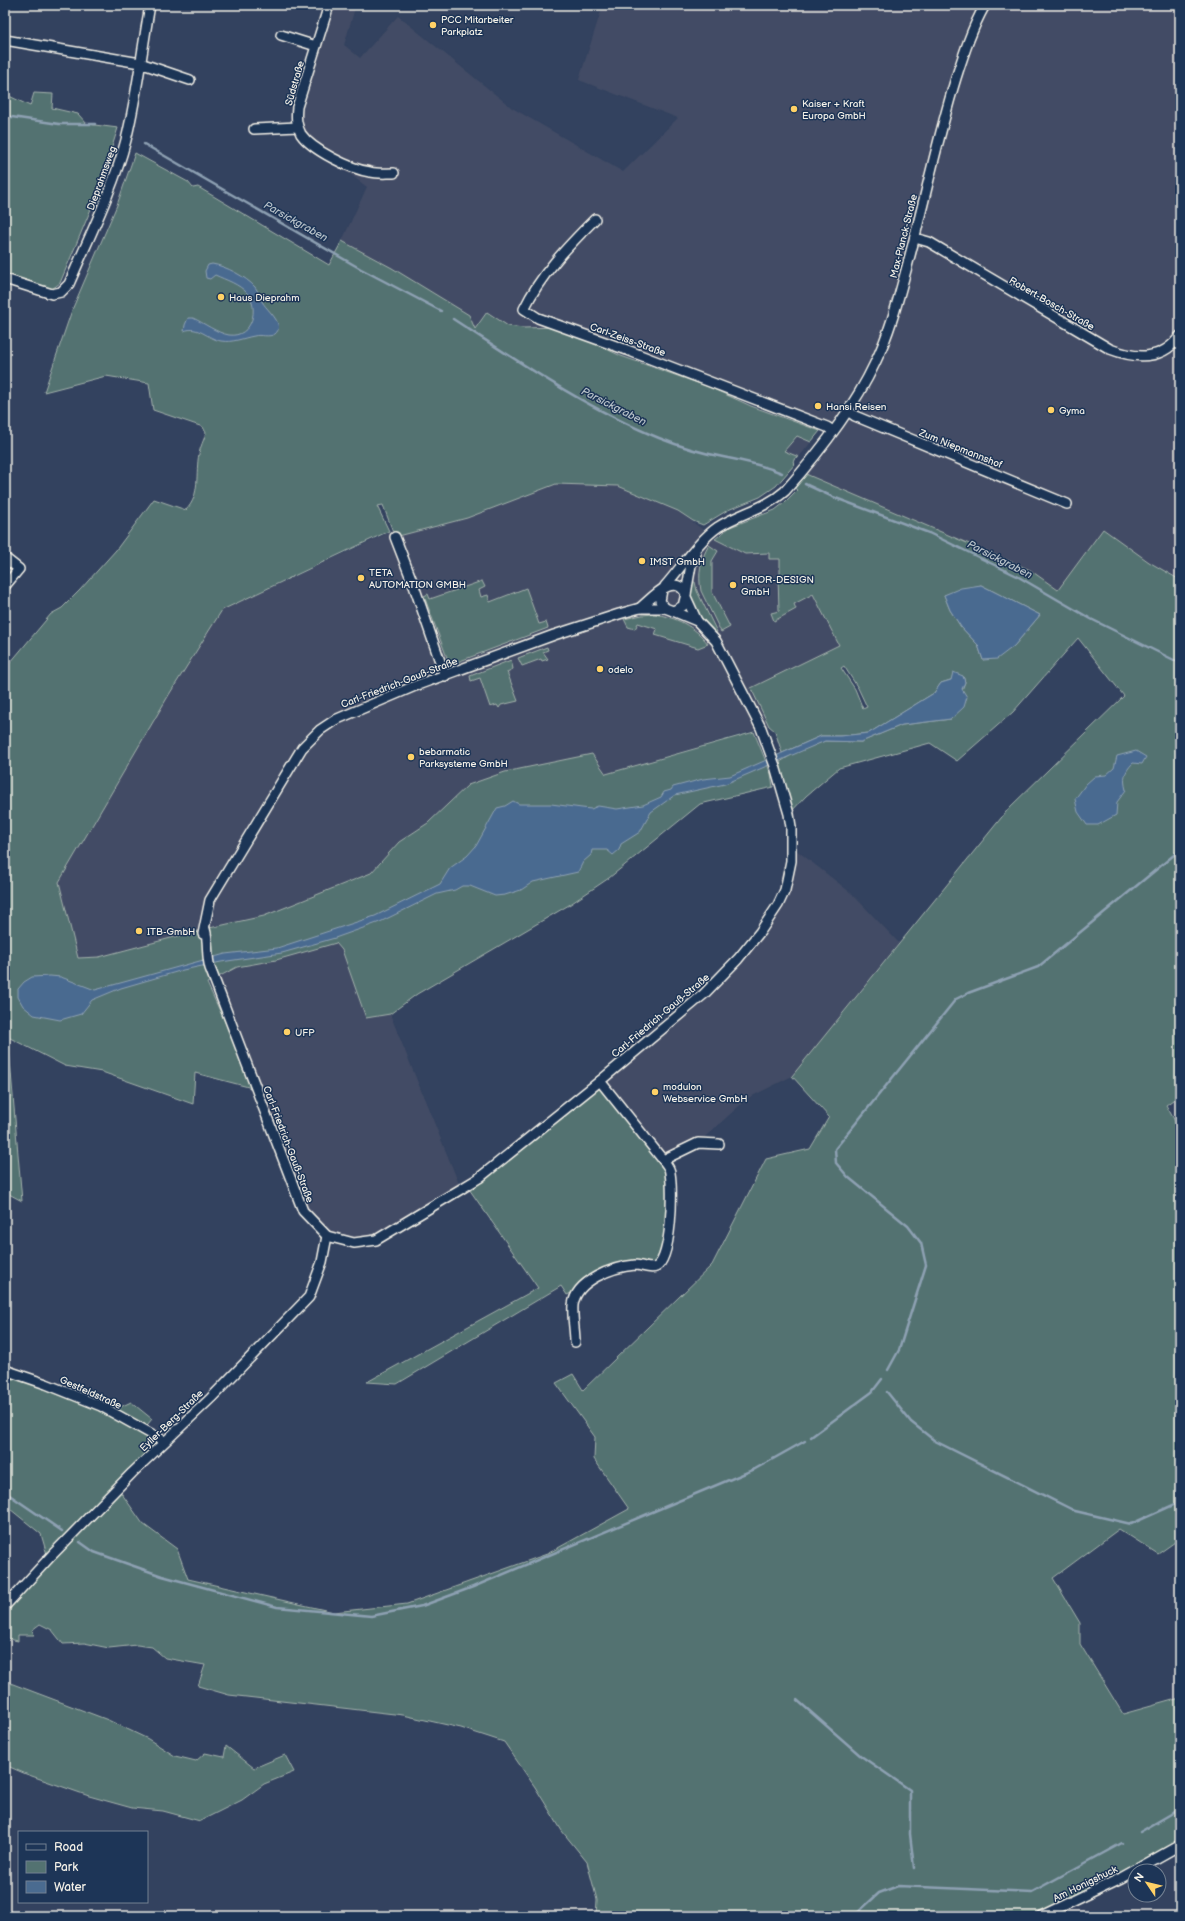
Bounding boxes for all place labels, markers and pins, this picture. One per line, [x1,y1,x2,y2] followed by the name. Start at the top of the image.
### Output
[441,14,514,38] place label: PCC Mitarbeiter Parkplatz
[428,20,438,30] marker: PCC Mitarbeiter Parkplatz
[802,98,866,122] place label: Kaiser + Kraft Europa GmbH
[789,104,799,114] marker: Kaiser + Kraft Europa GmbH
[216,292,226,302] marker: Haus Dieprahm
[229,292,299,304] place label: Haus Dieprahm
[813,401,823,411] marker: Hansi Reisen
[826,401,887,413] place label: Hansi Reisen
[1046,405,1056,415] marker: Gyma
[1059,405,1085,417] place label: Gyma
[637,556,647,566] marker: IMST GmbH
[650,556,705,568] place label: IMST GmbH
[369,567,466,591] place label: TETA AUTOMATION GMBH
[356,573,366,583] marker: TETA AUTOMATION GMBH
[741,574,814,598] place label: PRIOR-DESIGN GmbH
[728,580,738,590] marker: PRIOR-DESIGN GmbH
[595,664,605,674] marker: odelo
[608,664,634,676] place label: odelo
[419,746,508,770] place label: bebarmatic Parksysteme GmbH
[406,752,416,762] marker: bebarmatic Parksysteme GmbH
[134,926,144,936] marker: ITB-GmbH
[147,926,195,938] place label: ITB-GmbH
[282,1027,292,1037] marker: UFP
[295,1027,315,1039] place label: UFP
[663,1081,748,1105] place label: modulon Webservice GmbH
[650,1087,660,1097] marker: modulon Webservice GmbH

